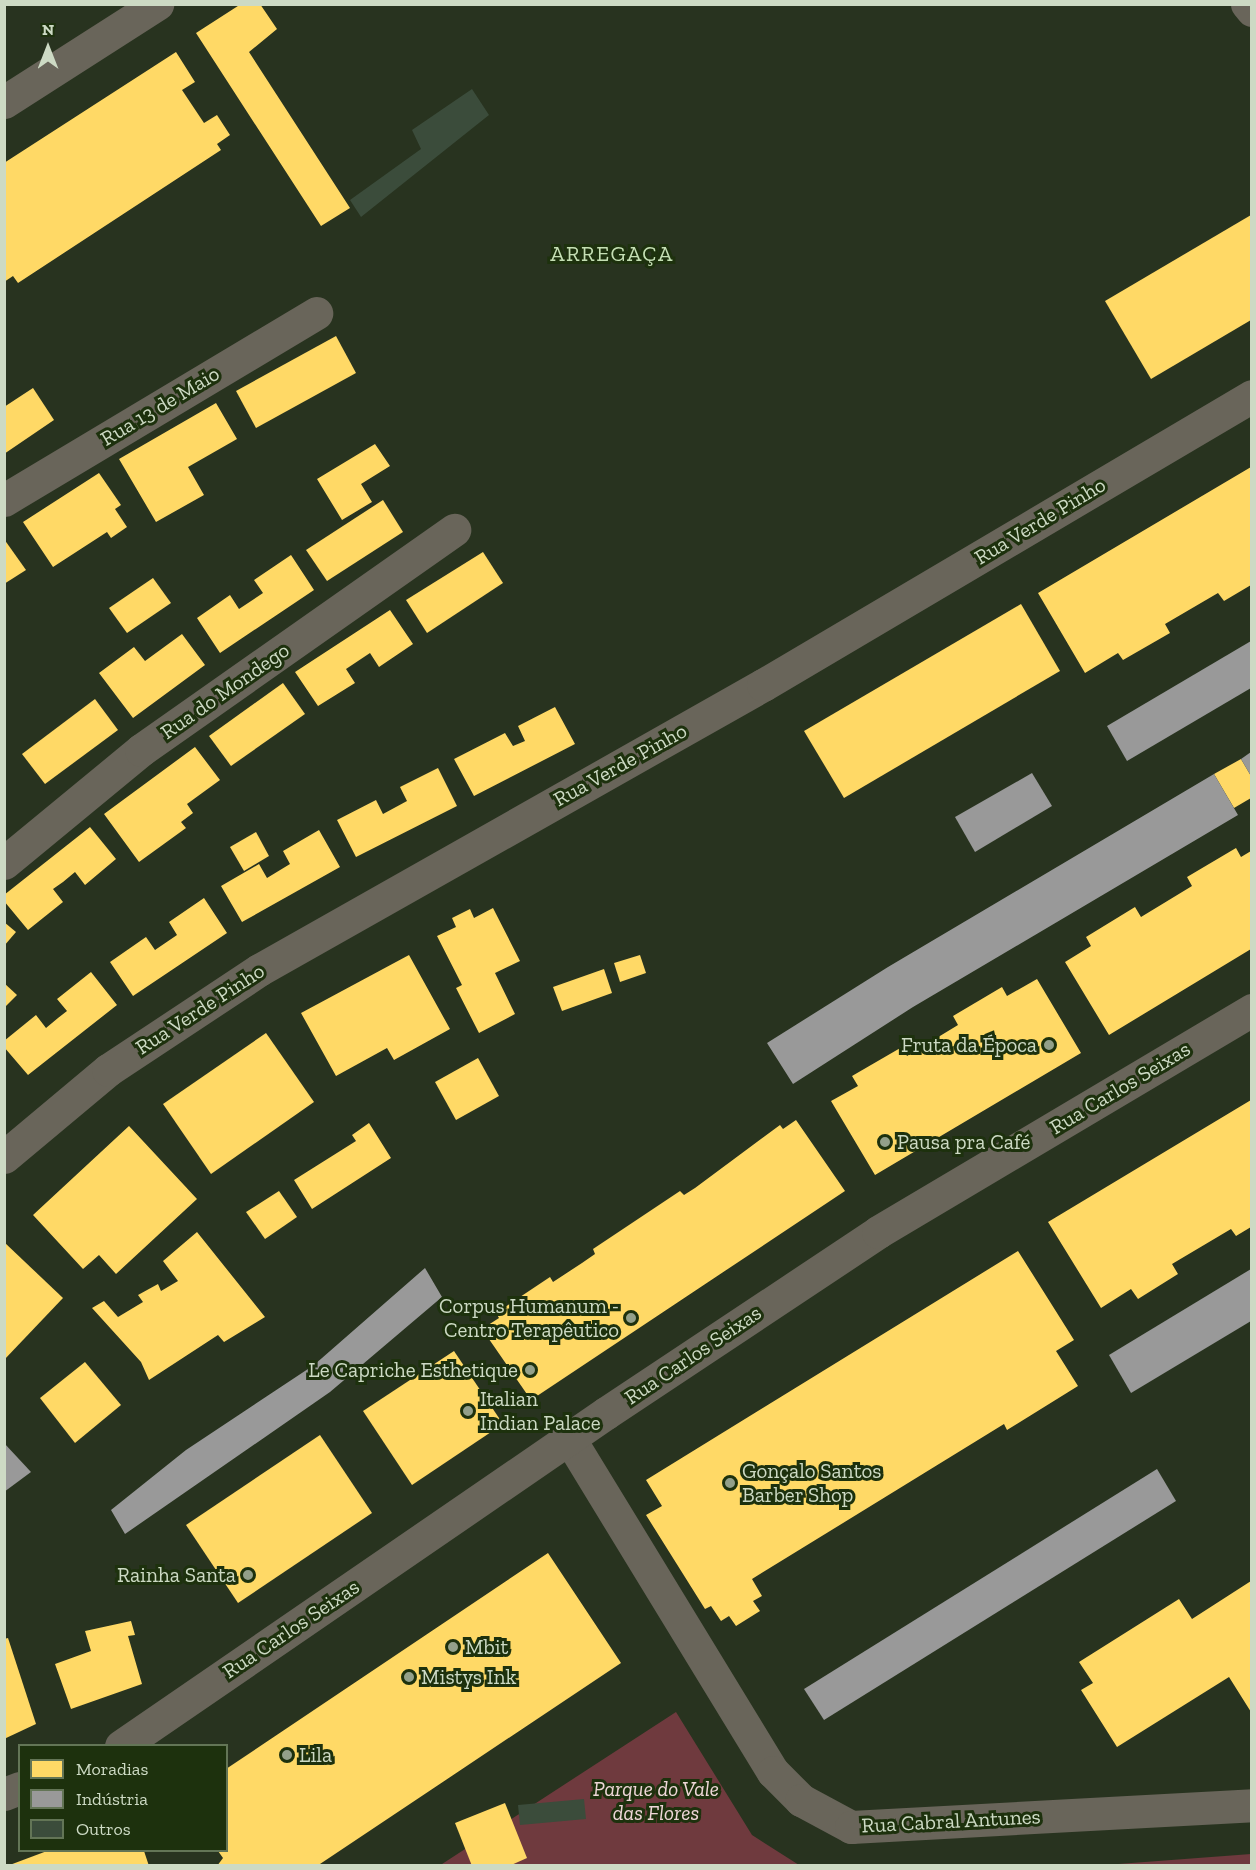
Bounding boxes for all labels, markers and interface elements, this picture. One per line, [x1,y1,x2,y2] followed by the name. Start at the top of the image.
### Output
[18,18,78,78] north arrow
[42,20,54,39] text: N
[550,241,674,267] district label: ARREGAÇA
[96,361,224,451] street label: Rua 13 de Maio
[970,472,1110,570] street label: Rua Verde Pinho
[156,637,294,745] street label: Rua do Mondego
[549,718,691,812] street label: Rua Verde Pinho
[131,958,269,1060] street label: Rua Verde Pinho
[901,1032,1037,1058] place label: Fruta da Época
[1045,1036,1195,1140] street label: Rua Carlos Seixas
[1042,1038,1056,1052] marker: Fruta da Época
[897,1129,1030,1155] place label: Pausa pra Café
[878,1135,892,1149] marker: Pausa pra Café
[439,1293,619,1343] place label: Corpus Humanum - Centro Terapêutico
[620,1300,766,1410] street label: Rua Carlos Seixas
[624,1311,638,1325] marker: Corpus Humanum - Centro Terapêutico
[308,1357,518,1383] place label: Le Capriche Esthetique
[523,1363,537,1377] marker: Le Capriche Esthetique
[480,1386,601,1436] place label: Italian Indian Palace
[461,1404,475,1418] marker: Italian Indian Palace
[742,1458,881,1508] place label: Gonçalo Santos Barber Shop
[723,1476,737,1490] marker: Gonçalo Santos Barber Shop
[117,1562,236,1588] place label: Rainha Santa
[241,1568,255,1582] marker: Rainha Santa
[218,1574,364,1684] street label: Rua Carlos Seixas
[465,1634,508,1660] place label: Mbit
[446,1640,460,1654] marker: Mbit
[421,1664,517,1690] place label: Mistys Ink
[402,1670,416,1684] marker: Mistys Ink
[299,1742,332,1768] place label: Lila
[18,1744,228,1852] legend
[280,1748,294,1762] marker: Lila
[76,1758,148,1780] text: Moradias
[593,1776,719,1826] park label: Parque do Vale das Flores
[76,1788,148,1810] text: Indústria
[860,1804,1042,1838] street label: Rua Cabral Antunes
[76,1818,131,1840] text: Outros

